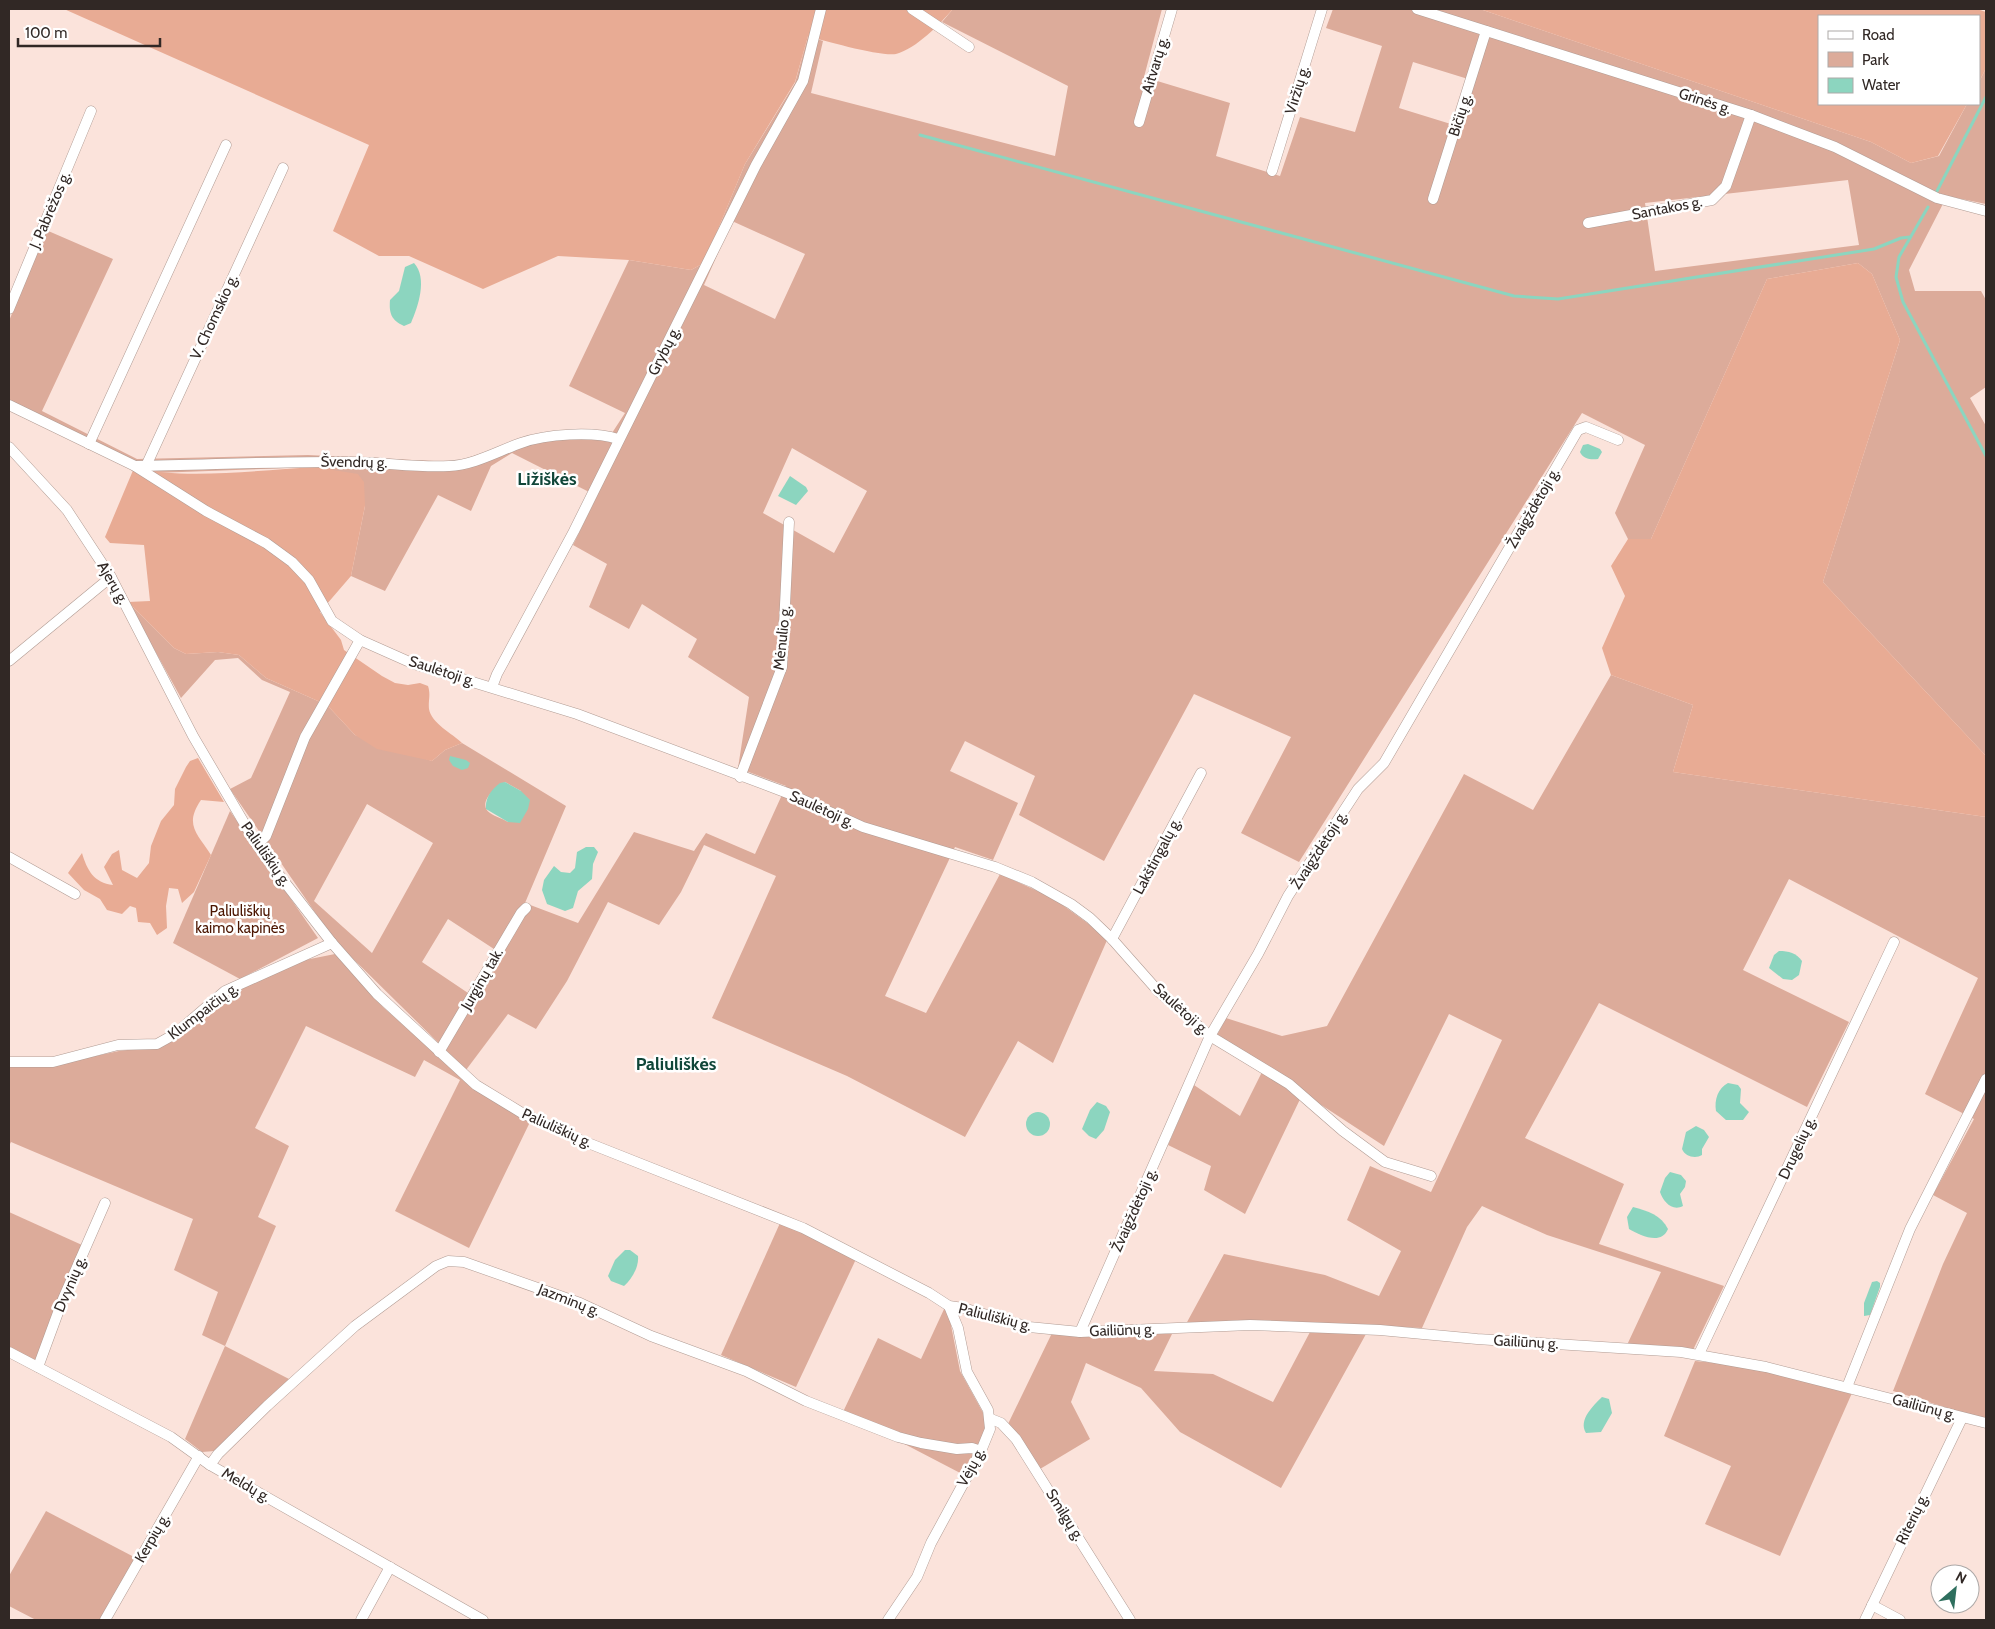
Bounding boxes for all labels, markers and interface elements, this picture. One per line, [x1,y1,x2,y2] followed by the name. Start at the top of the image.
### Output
[18,15,160,47] scale bar
[1818,15,1980,105] legend
[25,24,67,42] text: 100 m
[1862,26,1895,44] text: Road
[1138,34,1172,96] street label: Aitvarų g.
[1862,51,1889,69] text: Park
[1281,64,1313,116] street label: Viržių g.
[1862,76,1900,94] text: Water
[1676,84,1734,118] street label: Grinės g.
[1445,91,1475,139] street label: Bičių g.
[25,169,74,252] street label: J. Pabrėžos g.
[1630,192,1704,224] street label: Santakos g.
[186,271,242,363] street label: V. Chomskio g.
[644,324,684,378] street label: Grybų g.
[320,451,388,472] street label: Švendrų g.
[1502,464,1563,551] street label: Žvaigždėtoji g.
[517,468,577,490] district label: Ližiškės
[94,558,132,608] street label: Ajerų g.
[770,605,794,671] street label: Mėnulio g.
[407,652,477,690] street label: Saulėtoji g.
[787,787,857,831] street label: Saulėtoji g.
[1286,807,1351,892] street label: Žvaigždėtoji g.
[1129,815,1185,897] street label: Lakštingalų g.
[237,818,295,890] street label: Paliuliškių g.
[195,902,285,937] park label: Paliuliškių kaimo kapinės
[456,945,507,1014] street label: Jurginų tak.
[164,979,242,1043] street label: Klumpaičių g.
[1149,979,1213,1039] street label: Saulėtoji g.
[636,1053,717,1075] district label: Paliuliškės
[519,1105,595,1151] street label: Paliuliškių g.
[1775,1114,1819,1182] street label: Drugelių g.
[1107,1165,1160,1255] street label: Žvaigždėtoji g.
[50,1253,90,1315] street label: Dvynių g.
[535,1280,602,1320] street label: Jazminų g.
[957,1299,1033,1335] street label: Paliuliškių g.
[1089,1320,1155,1340] street label: Gailiūnų g.
[1493,1331,1559,1353] street label: Gailiūnų g.
[1890,1390,1958,1424] street label: Gailiūnų g.
[953,1444,989,1490] street label: Vėjų g.
[218,1464,274,1506] street label: Meldų g.
[1042,1486,1088,1544] street label: Smilgų g.
[1892,1491,1932,1547] street label: Riterių g.
[131,1510,173,1566] street label: Kerpių g.
[1930,1564,1980,1614] north arrow
[1953,1567,1970,1588] text: N

